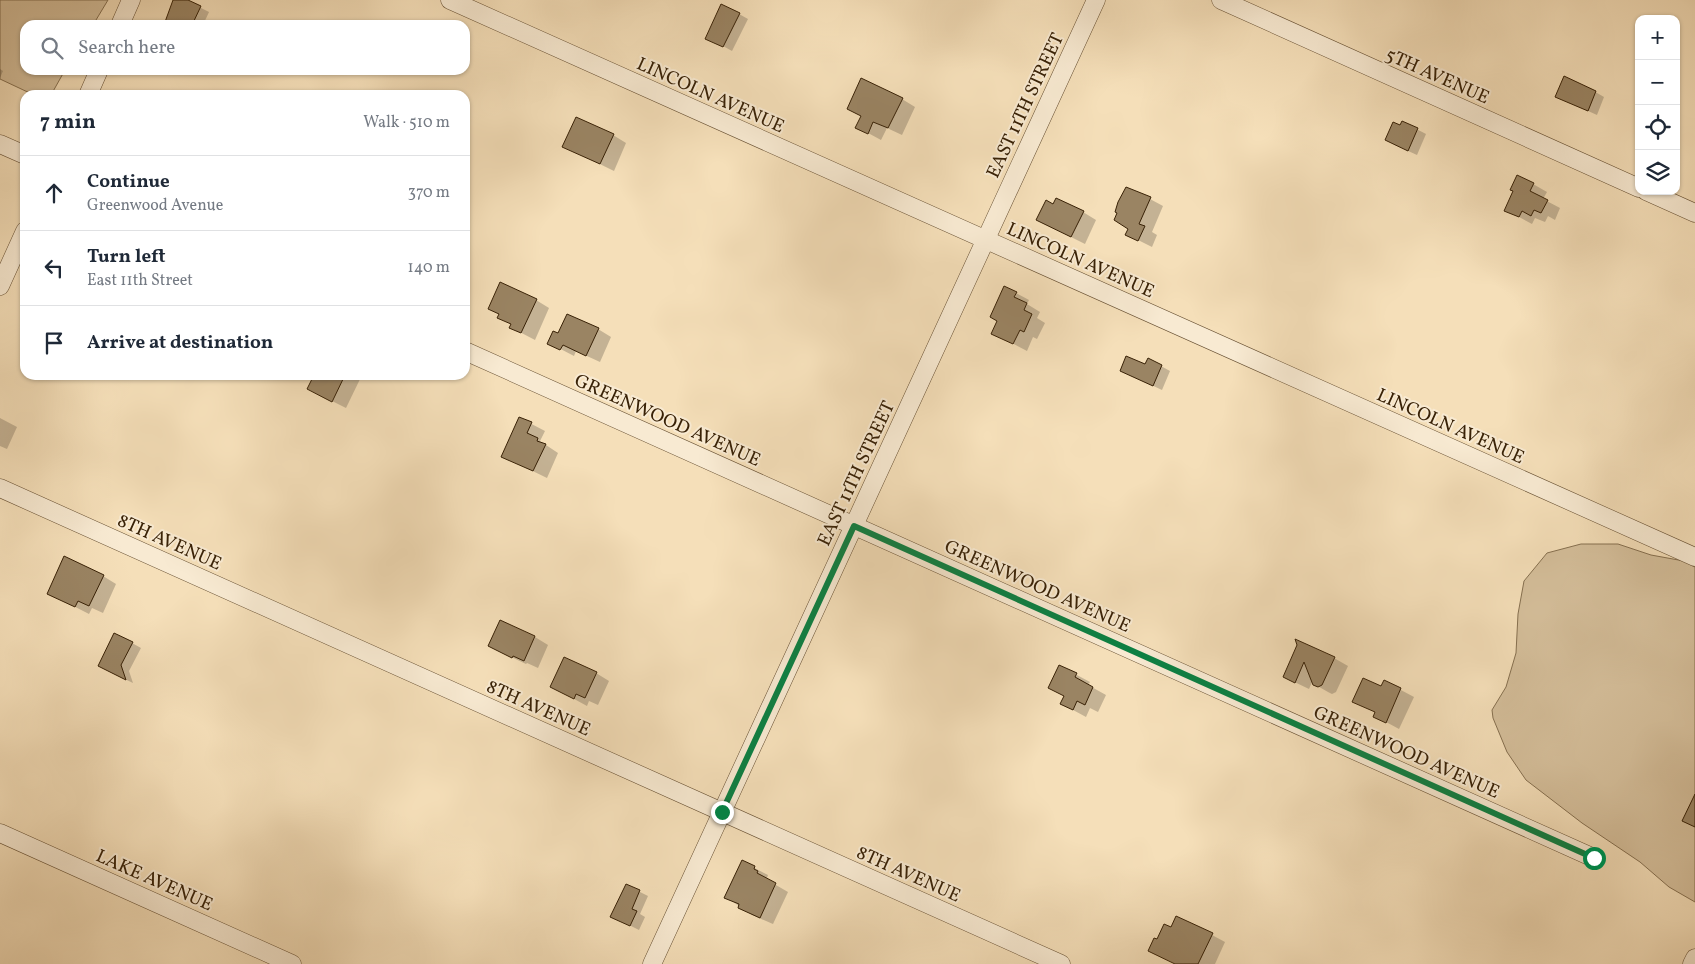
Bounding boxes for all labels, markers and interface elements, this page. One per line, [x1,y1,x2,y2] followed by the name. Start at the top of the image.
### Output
[1635,15,1680,195] map controls
[1635,15,1680,60] button: +
[20,20,470,75] search box
[981,29,1071,183] street label: EAST 11TH STREET
[38,34,66,62] icon: search
[78,35,175,61] text: Search here
[1381,42,1493,111] street label: 5TH AVENUE
[632,52,788,140] street label: LINCOLN AVENUE
[1635,60,1680,105] button: −
[1635,105,1680,150] button: locate
[40,108,96,137] text: 7 min
[363,112,450,134] text: Walk · 510 m
[1635,150,1680,195] button: layers
[87,169,170,195] text: Continue
[40,179,68,207] icon: ahead
[408,182,450,204] text: 370 m
[87,195,223,217] text: Greenwood Avenue
[1002,217,1158,305] street label: LINCOLN AVENUE
[87,244,166,270] text: Turn left
[40,254,68,282] icon: left
[408,257,450,279] text: 140 m
[87,270,193,292] text: East 11th Street
[40,329,68,357] icon: arrive
[87,330,273,356] text: Arrive at destination
[570,368,764,474] street label: GREENWOOD AVENUE
[1372,383,1528,471] street label: LINCOLN AVENUE
[812,397,902,551] street label: EAST 11TH STREET
[113,508,225,577] street label: 8TH AVENUE
[940,534,1134,640] street label: GREENWOOD AVENUE
[482,674,594,743] street label: 8TH AVENUE
[1309,700,1503,806] street label: GREENWOOD AVENUE
[711,801,734,824] route end
[852,840,964,909] street label: 8TH AVENUE
[92,843,217,918] street label: LAKE AVENUE
[1583,847,1606,870] route start

